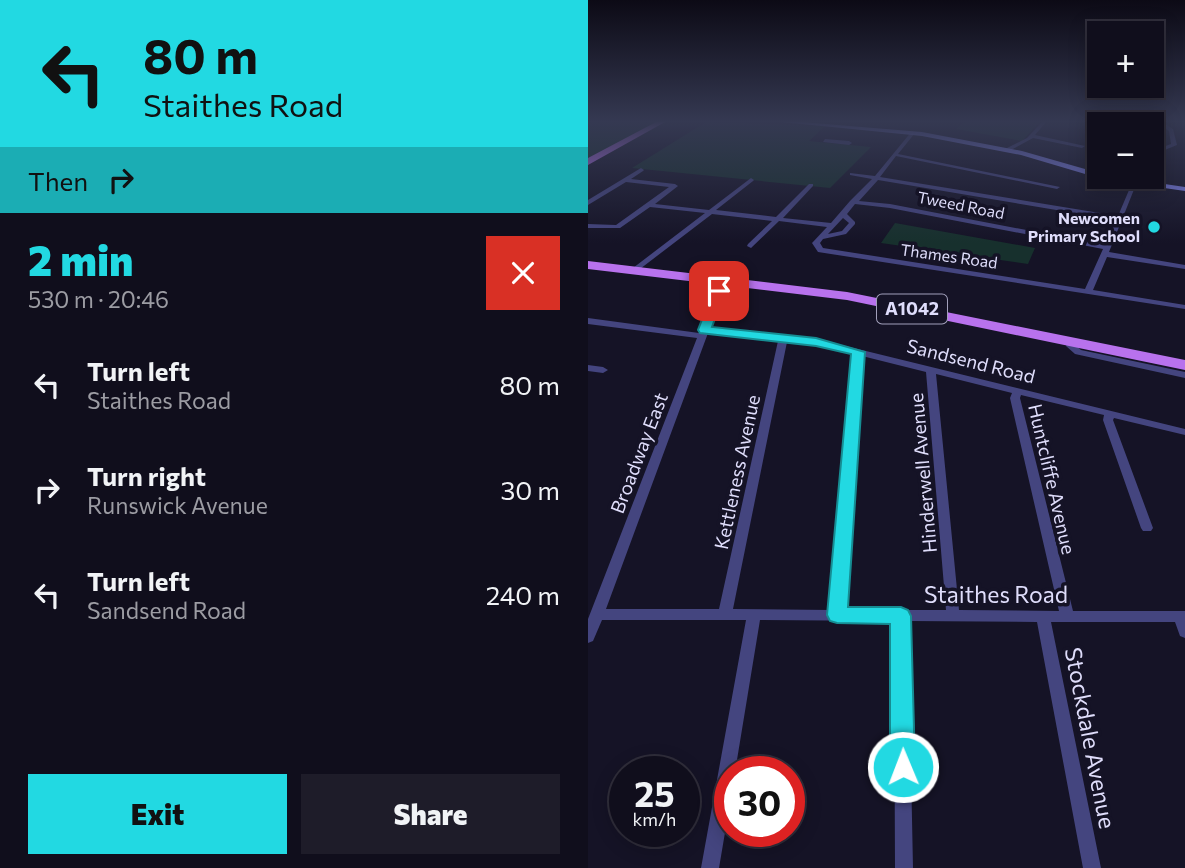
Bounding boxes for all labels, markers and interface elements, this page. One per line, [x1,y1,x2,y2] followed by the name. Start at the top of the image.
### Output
[1087,21,1164,189] map controls
[1087,21,1164,98] button: +
[143,24,258,84] text: 80 m
[28,28,119,119] icon: left
[143,84,343,124] text: Staithes Road
[1087,112,1164,189] button: −
[102,161,140,199] icon: right
[28,165,88,196] text: Then
[916,187,1006,222] street label: Tweed Road
[1028,208,1140,245] place label: Newcomen Primary School
[1146,219,1162,235] marker: Newcomen Primary School
[28,233,134,285] text: 2 min
[486,236,560,310] button: close
[899,239,999,272] street label: Thames Road
[689,261,749,321] pin
[700,272,738,310] icon: arrive
[28,285,169,313] text: 530 m · 20:46
[877,295,947,324] road number: A1042
[905,333,1038,388] street label: Sandsend Road
[87,355,190,386] text: Turn left
[28,366,66,404] icon: left
[500,369,560,400] text: 80 m
[87,386,231,414] text: Staithes Road
[605,389,672,517] street label: Broadway East
[709,392,764,551] street label: Kettleness Avenue
[904,392,941,554] street label: Hinderwell Avenue
[1024,401,1081,556] street label: Huntcliffe Avenue
[87,460,206,491] text: Turn right
[28,471,66,509] icon: right
[501,474,560,505] text: 30 m
[87,491,268,519] text: Runswick Avenue
[87,565,190,596] text: Turn left
[28,576,66,614] icon: left
[486,579,560,610] text: 240 m
[924,580,1068,608] street label: Staithes Road
[87,596,246,624] text: Sandsend Road
[1060,645,1122,831] street label: Stockdale Avenue
[866,730,940,804] position arrow
[714,756,805,847] speed limit sign: 30
[634,771,675,814] text: 25
[28,774,287,854] button: Exit
[301,774,560,854] button: Share
[633,808,676,830] text: km/h

